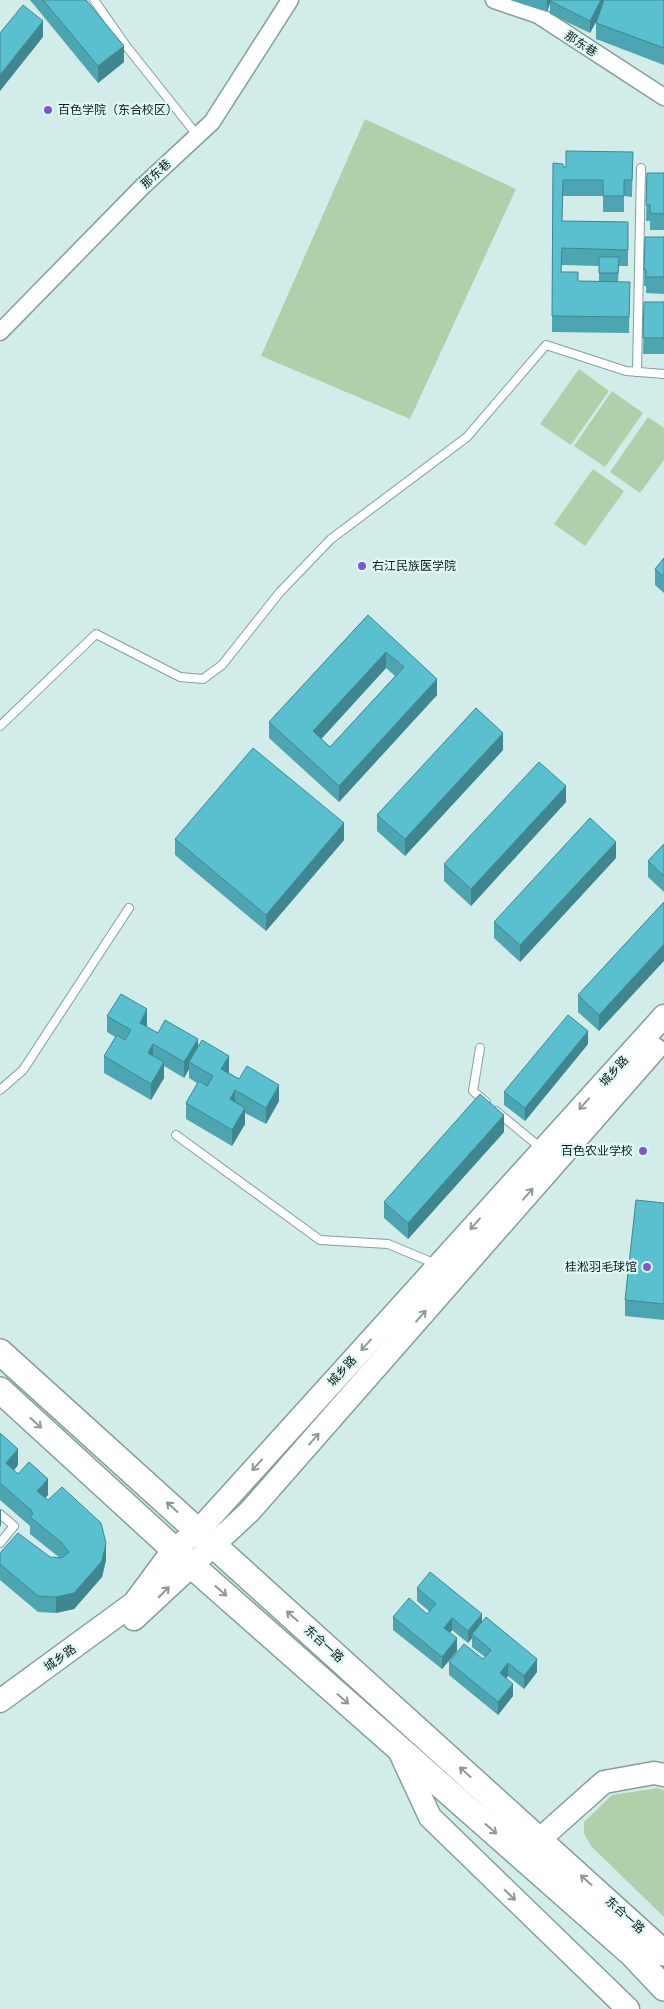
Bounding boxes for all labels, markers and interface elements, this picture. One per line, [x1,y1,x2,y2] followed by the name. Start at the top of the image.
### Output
[562,27,601,61] street label: 那东巷
[58,101,178,118] place label: 百色学院（东合校区）
[42,104,54,116] marker: 百色学院（东合校区）
[137,155,175,192] street label: 那东巷
[372,557,456,574] place label: 右江民族医学院
[356,560,368,572] marker: 右江民族医学院
[595,1052,632,1090] street label: 城乡路
[578,1098,590,1111] one-way arrow
[561,1142,633,1159] place label: 百色农业学校
[637,1145,649,1157] marker: 百色农业学校
[522,1188,533,1201] one-way arrow
[469,1218,481,1231] one-way arrow
[565,1258,637,1275] place label: 桂淞羽毛球馆
[641,1261,653,1273] marker: 桂淞羽毛球馆
[415,1310,427,1323] one-way arrow
[360,1338,371,1351] one-way arrow
[323,1352,360,1390] street label: 城乡路
[30,1417,43,1429] one-way arrow
[308,1432,320,1445] one-way arrow
[251,1459,263,1472] one-way arrow
[165,1501,178,1513] one-way arrow
[215,1585,228,1597] one-way arrow
[158,1586,170,1598] one-way arrow
[286,1610,299,1622] one-way arrow
[301,1621,348,1666] street label: 东合一路
[40,1640,79,1675] street label: 城乡路
[336,1693,349,1704] one-way arrow
[458,1766,471,1777] one-way arrow
[485,1823,498,1835] one-way arrow
[579,1874,592,1886] one-way arrow
[504,1889,517,1901] one-way arrow
[602,1892,649,1937] street label: 东合一路

